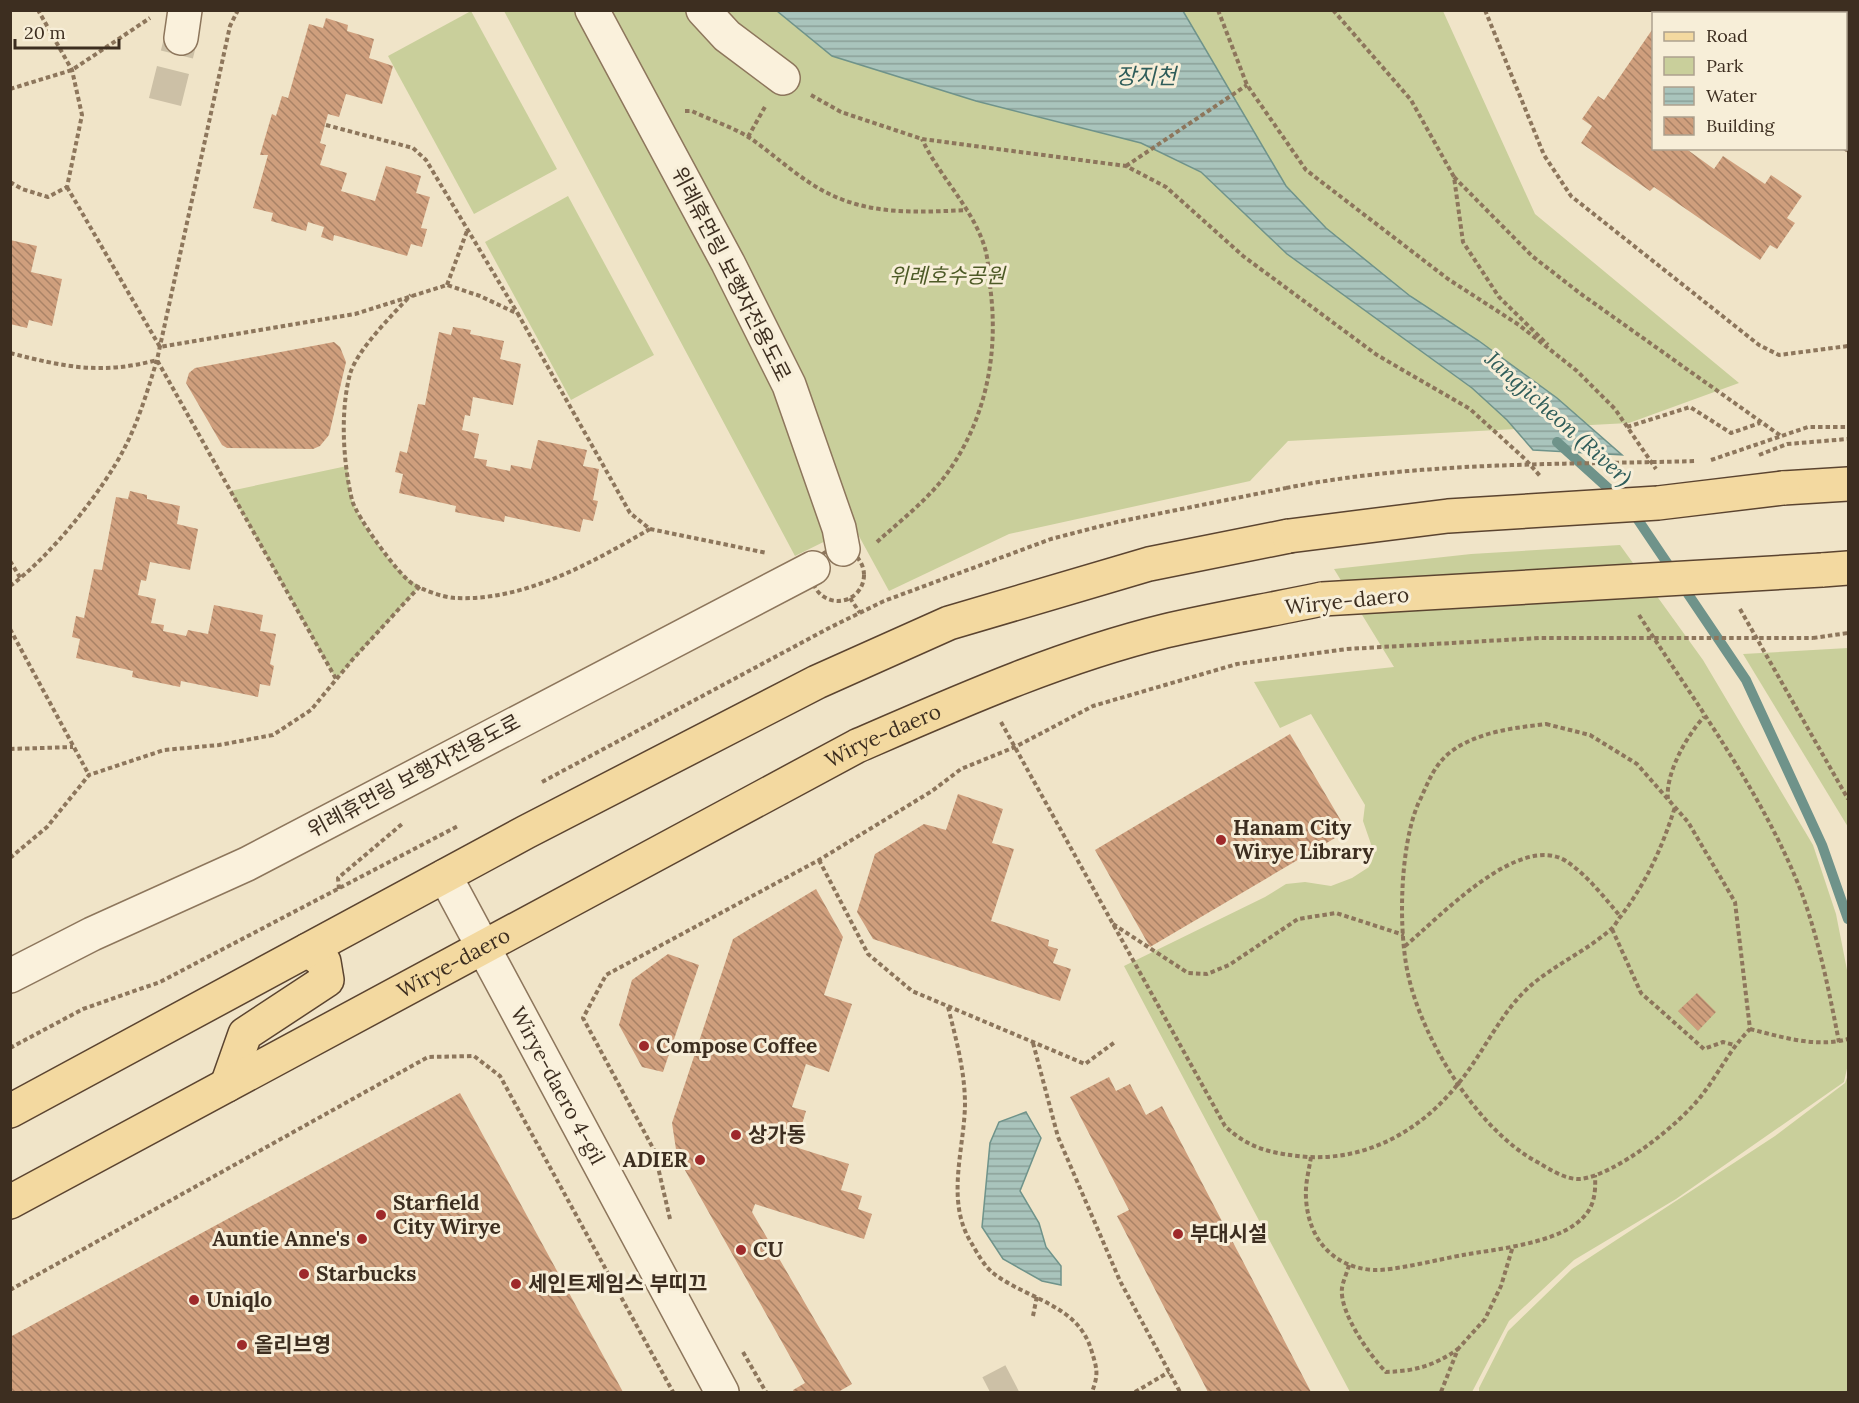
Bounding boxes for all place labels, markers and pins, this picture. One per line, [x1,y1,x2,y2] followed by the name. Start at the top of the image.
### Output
[1233,814,1374,865] place label: Hanam City Wirye Library
[1214,833,1228,847] marker: Hanam City Wirye Library
[656,1032,817,1059] place label: Compose Coffee
[637,1039,651,1053] marker: Compose Coffee
[748,1121,806,1148] place label: 상가동
[729,1128,743,1142] marker: 상가동
[623,1146,689,1173] place label: ADIER
[693,1153,707,1167] marker: ADIER
[393,1189,501,1240] place label: Starfield City Wirye
[374,1208,388,1222] marker: Starfield City Wirye
[1190,1220,1267,1247] place label: 부대시설
[212,1225,350,1252] place label: Auntie Anne's
[1171,1227,1185,1241] marker: 부대시설
[355,1232,369,1246] marker: Auntie Anne's
[753,1236,783,1263] place label: CU
[734,1243,748,1257] marker: CU
[316,1260,417,1287] place label: Starbucks
[297,1267,311,1281] marker: Starbucks
[528,1270,707,1297] place label: 세인트제임스 부띠끄
[509,1277,523,1291] marker: 세인트제임스 부띠끄
[206,1286,272,1313] place label: Uniqlo
[187,1293,201,1307] marker: Uniqlo
[254,1331,331,1358] place label: 올리브영
[235,1338,249,1352] marker: 올리브영

